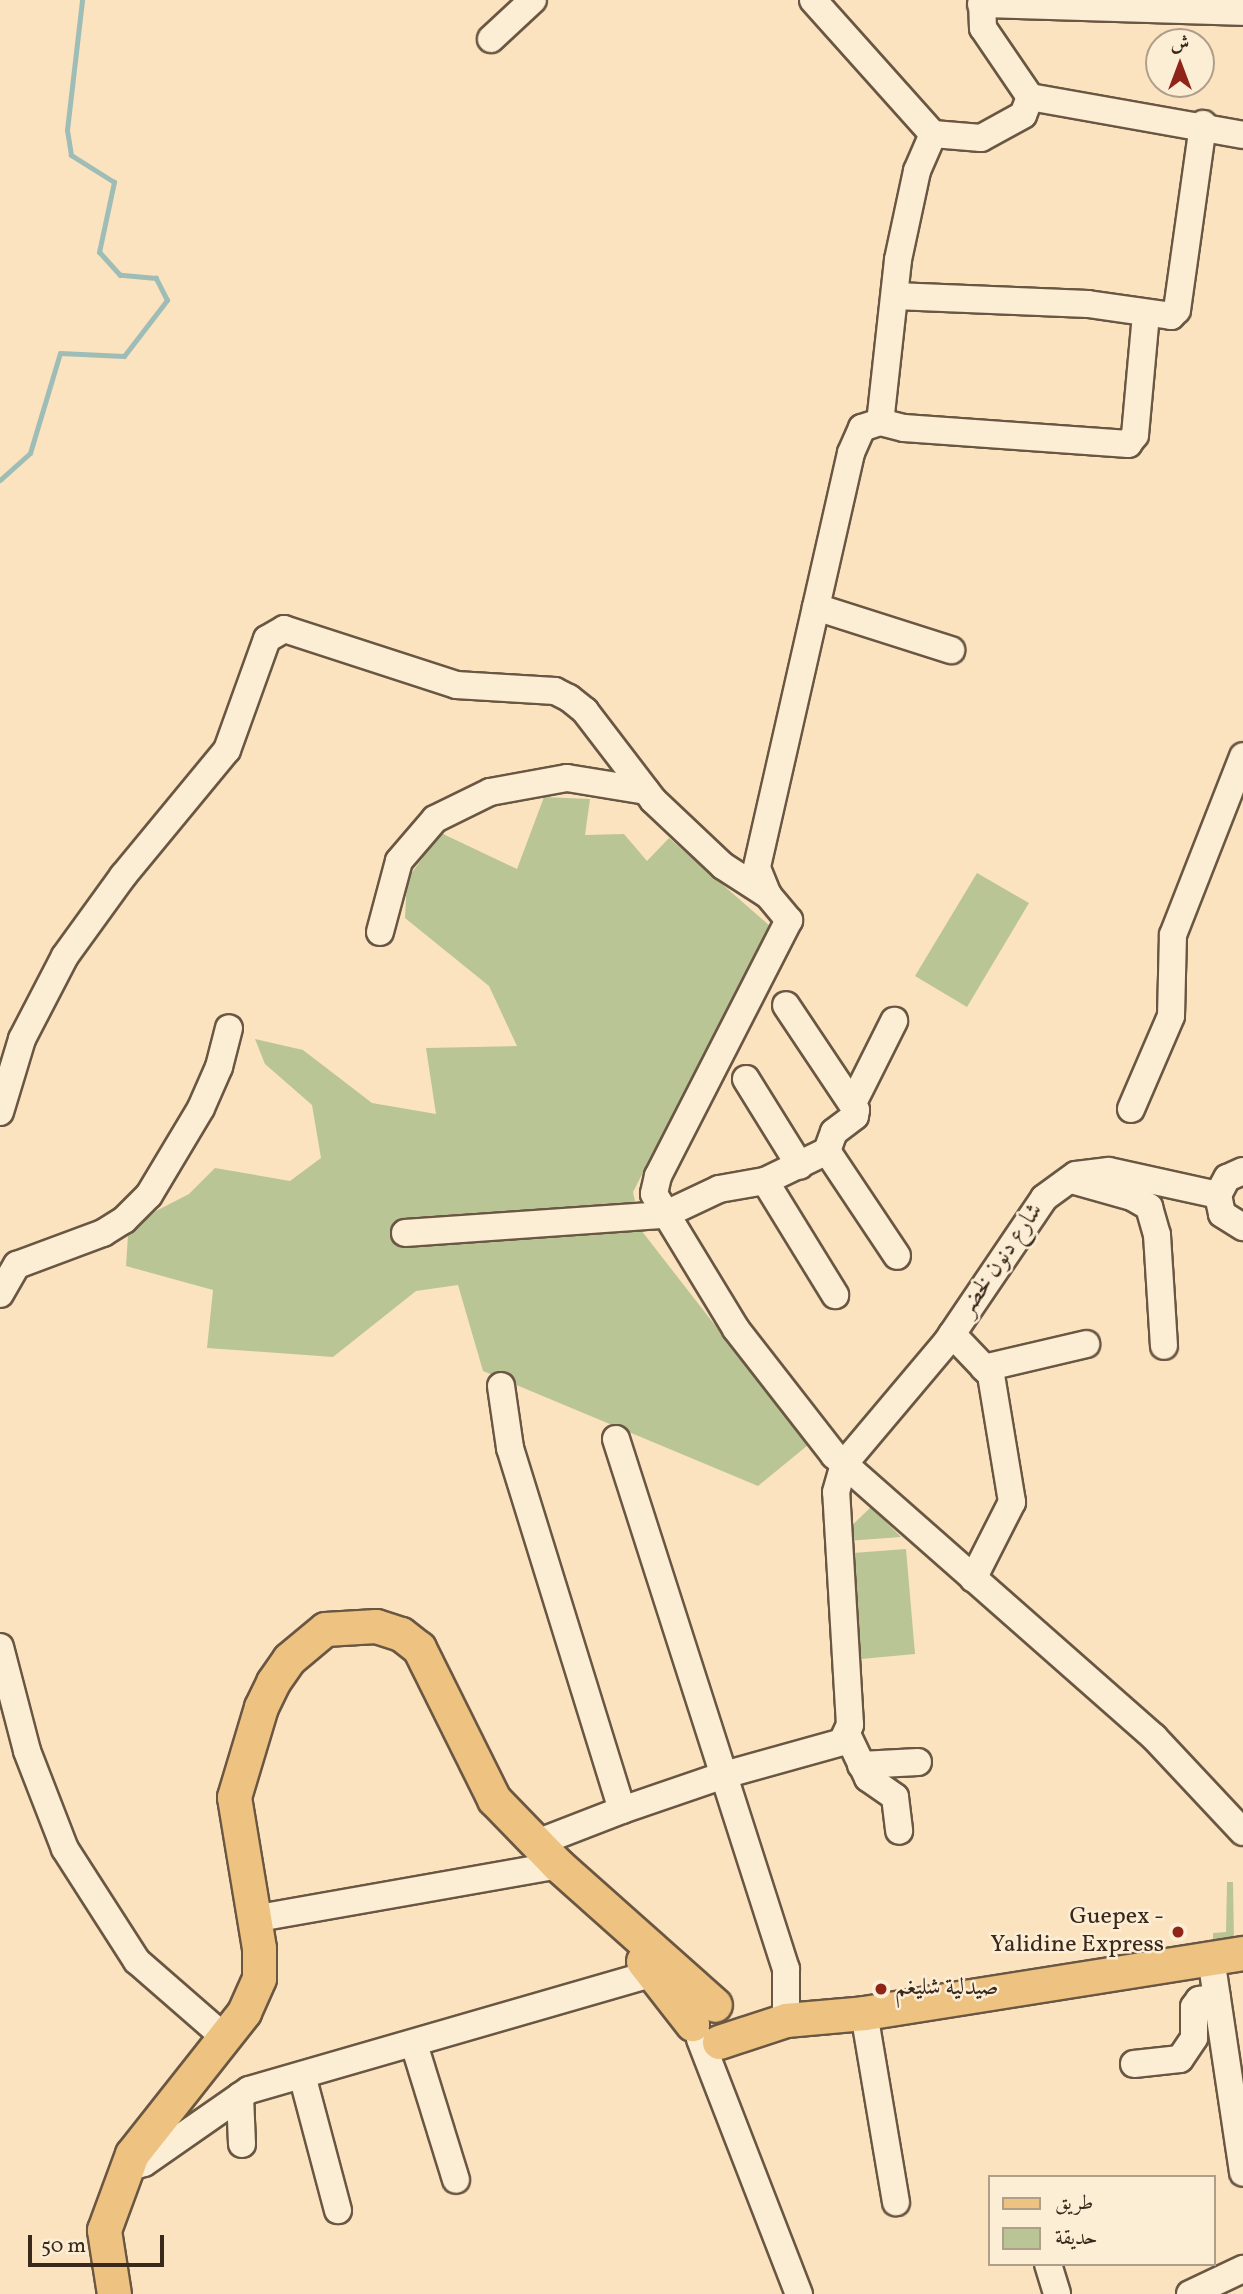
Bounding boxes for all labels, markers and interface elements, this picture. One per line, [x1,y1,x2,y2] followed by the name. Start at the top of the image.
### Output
[1145,28,1215,98] north arrow
[1171,31,1189,57] text: ش
[954,1198,1050,1322] street label: شارع دنون لخضر
[990,1904,1164,1960] place label: Guepex - Yalidine Express
[1170,1924,1186,1940] marker: Guepex - Yalidine Express
[895,1975,998,2003] place label: صيدلية شليغم
[873,1981,889,1997] marker: صيدلية شليغم
[988,2175,1215,2266] legend
[1055,2189,1093,2218] text: طريق
[32,2220,168,2264] scale bar
[1055,2224,1098,2253] text: حديقة
[41,2232,86,2261] text: 50 m

